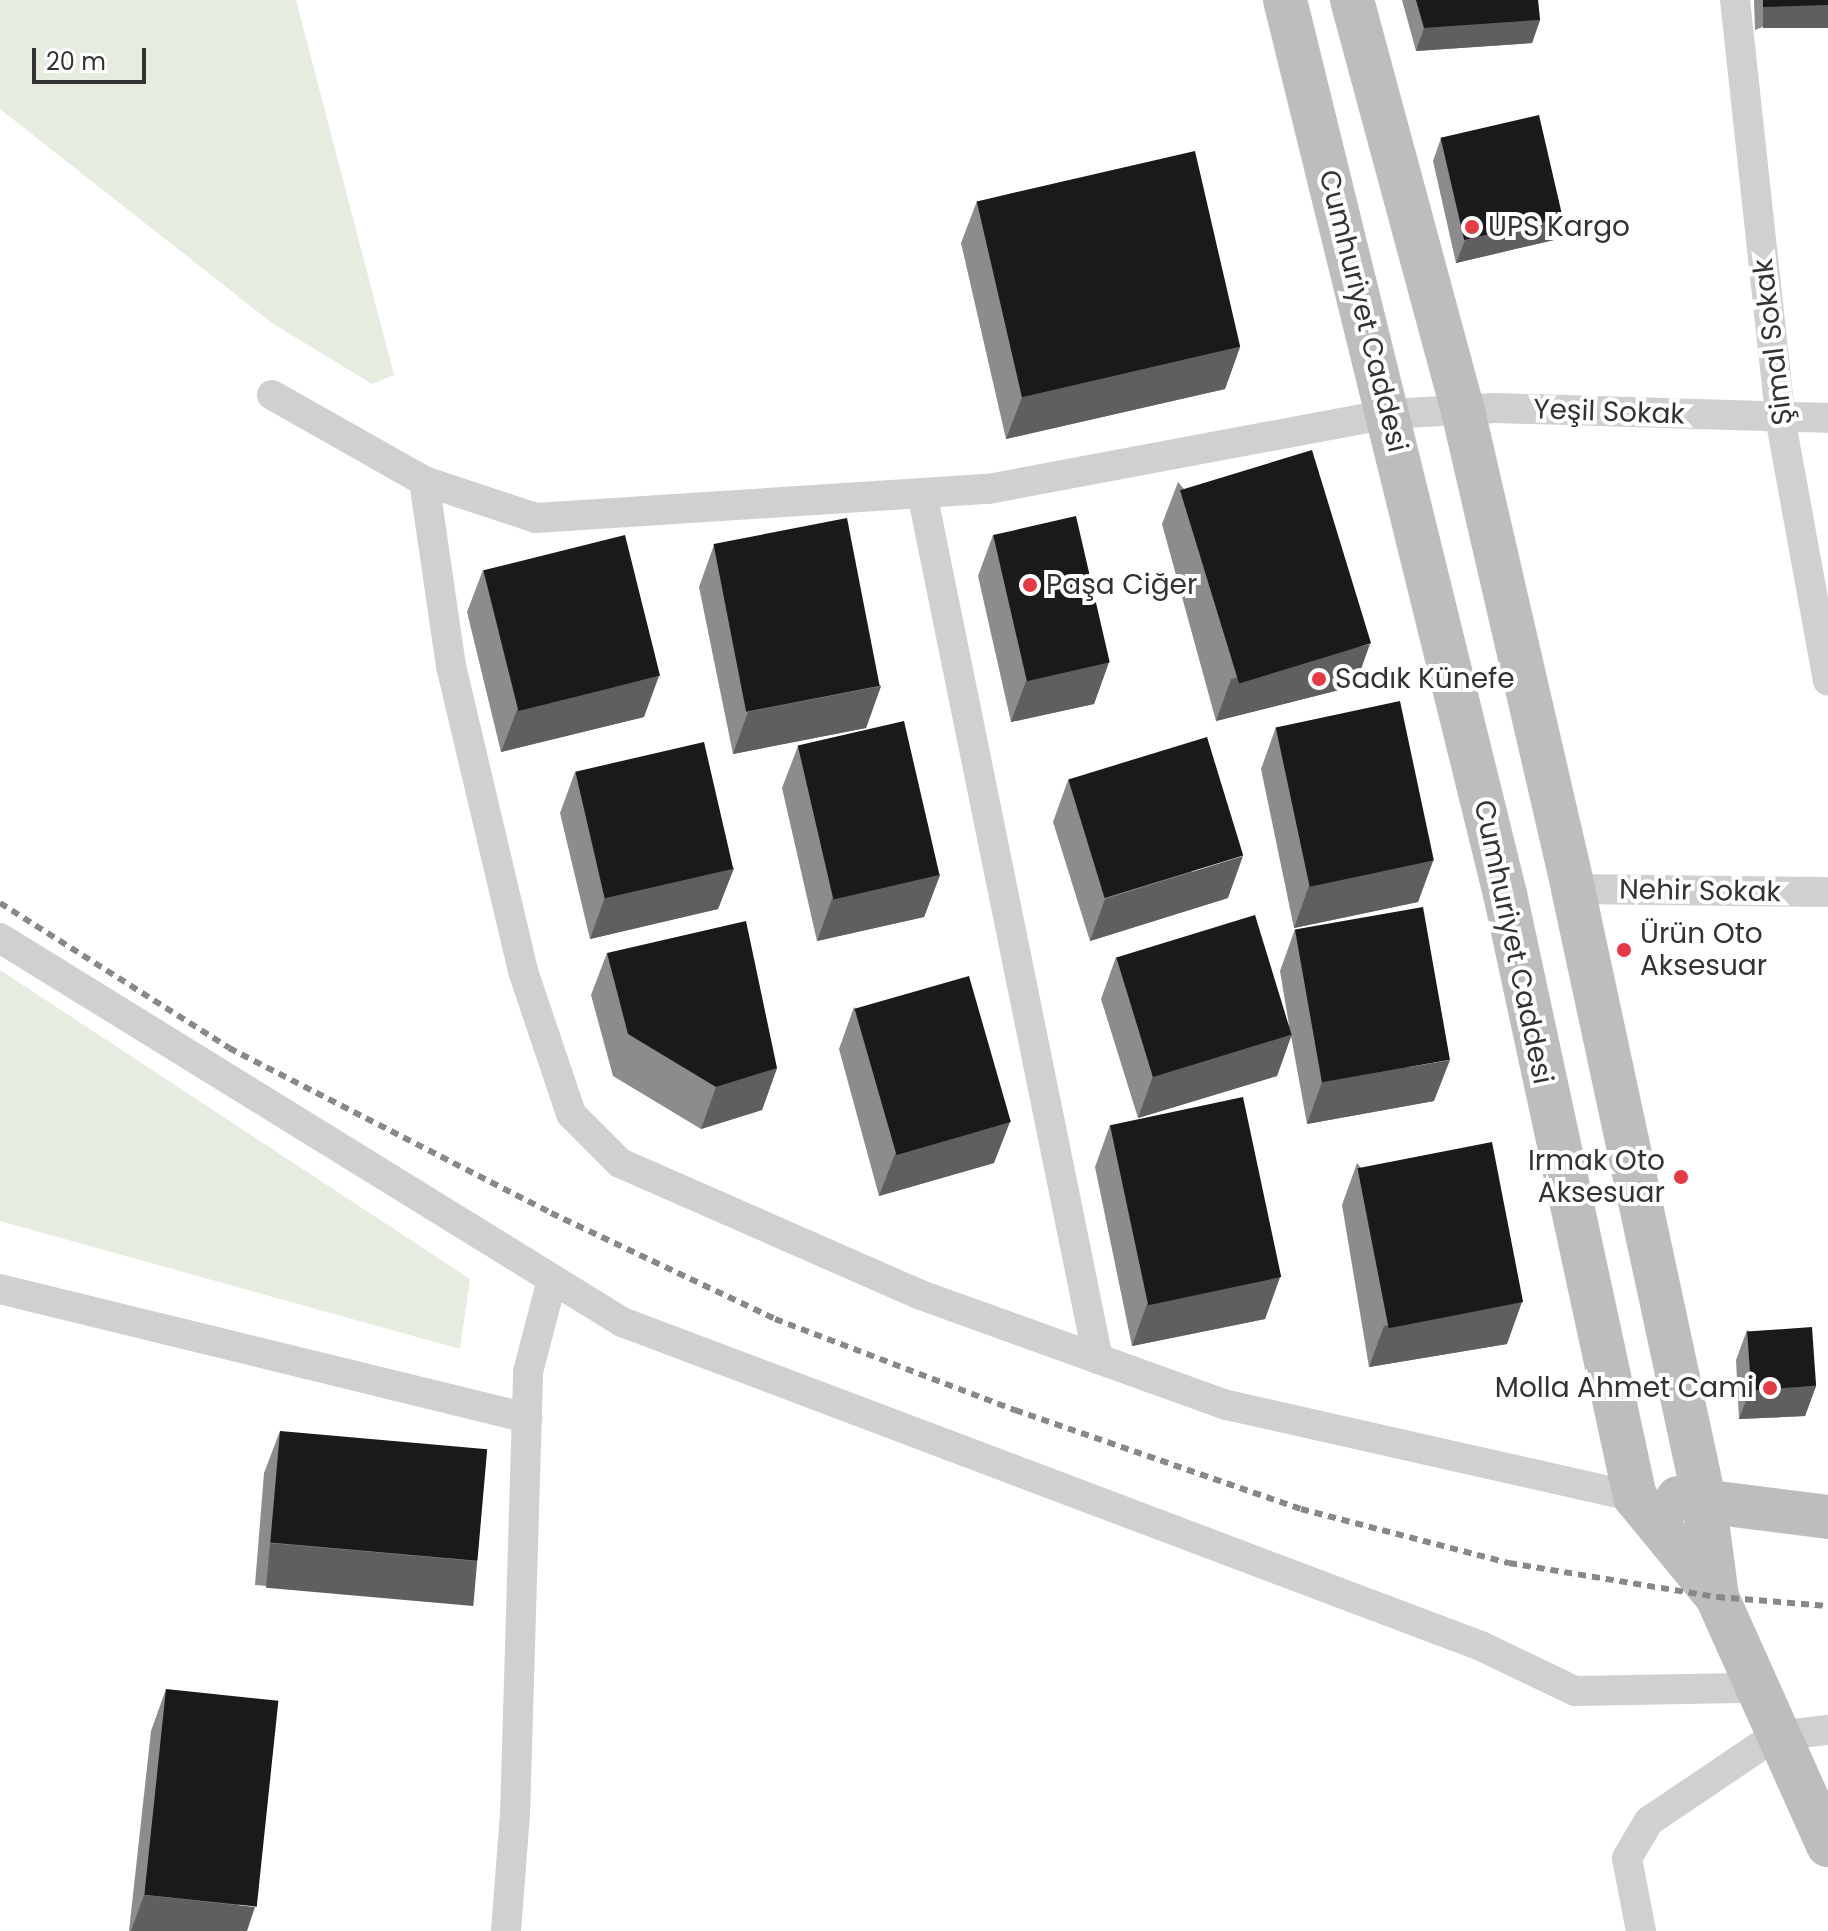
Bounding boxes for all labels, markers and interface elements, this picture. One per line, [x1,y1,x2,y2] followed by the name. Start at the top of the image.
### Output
[36,32,150,82] scale bar
[46,45,106,78] text: 20 m
[1312,166,1414,456] street label: Cumhuriyet Caddesi
[1488,210,1630,244] place label: UPS Kargo
[1463,218,1481,236] marker: UPS Kargo
[1746,257,1800,427] street label: Şimal Sokak
[1533,393,1685,431] street label: Yeşil Sokak
[1046,568,1197,602] place label: Paşa Ciğer
[1021,576,1039,594] marker: Paşa Ciğer
[1335,662,1515,696] place label: Sadık Künefe
[1310,670,1328,688] marker: Sadık Künefe
[1466,797,1560,1087] street label: Cumhuriyet Caddesi
[1619,873,1781,909] street label: Nehir Sokak
[1640,917,1767,983] place label: Ürün Oto Aksesuar
[1615,941,1633,959] marker: Ürün Oto Aksesuar
[1528,1144,1665,1210] place label: Irmak Oto Aksesuar
[1672,1168,1690,1186] marker: Irmak Oto Aksesuar
[1495,1371,1754,1405] place label: Molla Ahmet Cami
[1761,1379,1779,1397] marker: Molla Ahmet Cami

